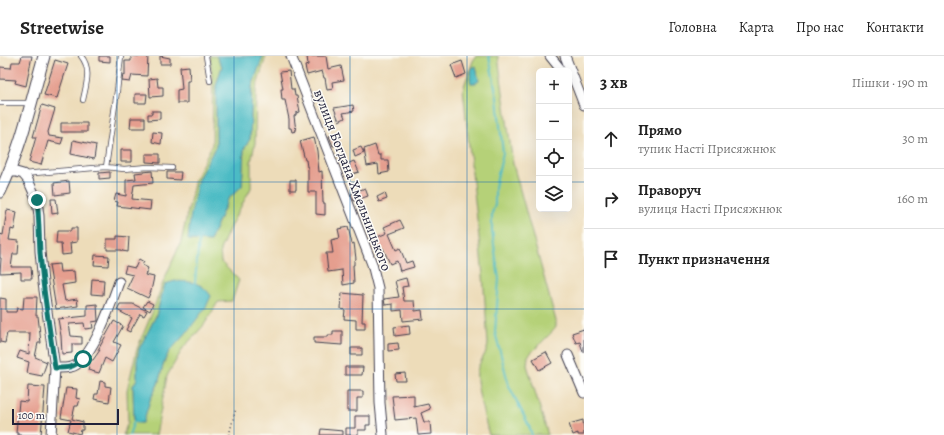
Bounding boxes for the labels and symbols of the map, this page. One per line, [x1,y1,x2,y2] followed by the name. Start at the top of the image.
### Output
[309,87,396,274] street label: вулиця Богдана Хмельницького
[28,191,46,209] route end
[74,350,92,368] route start
[12,407,119,426] scale bar

